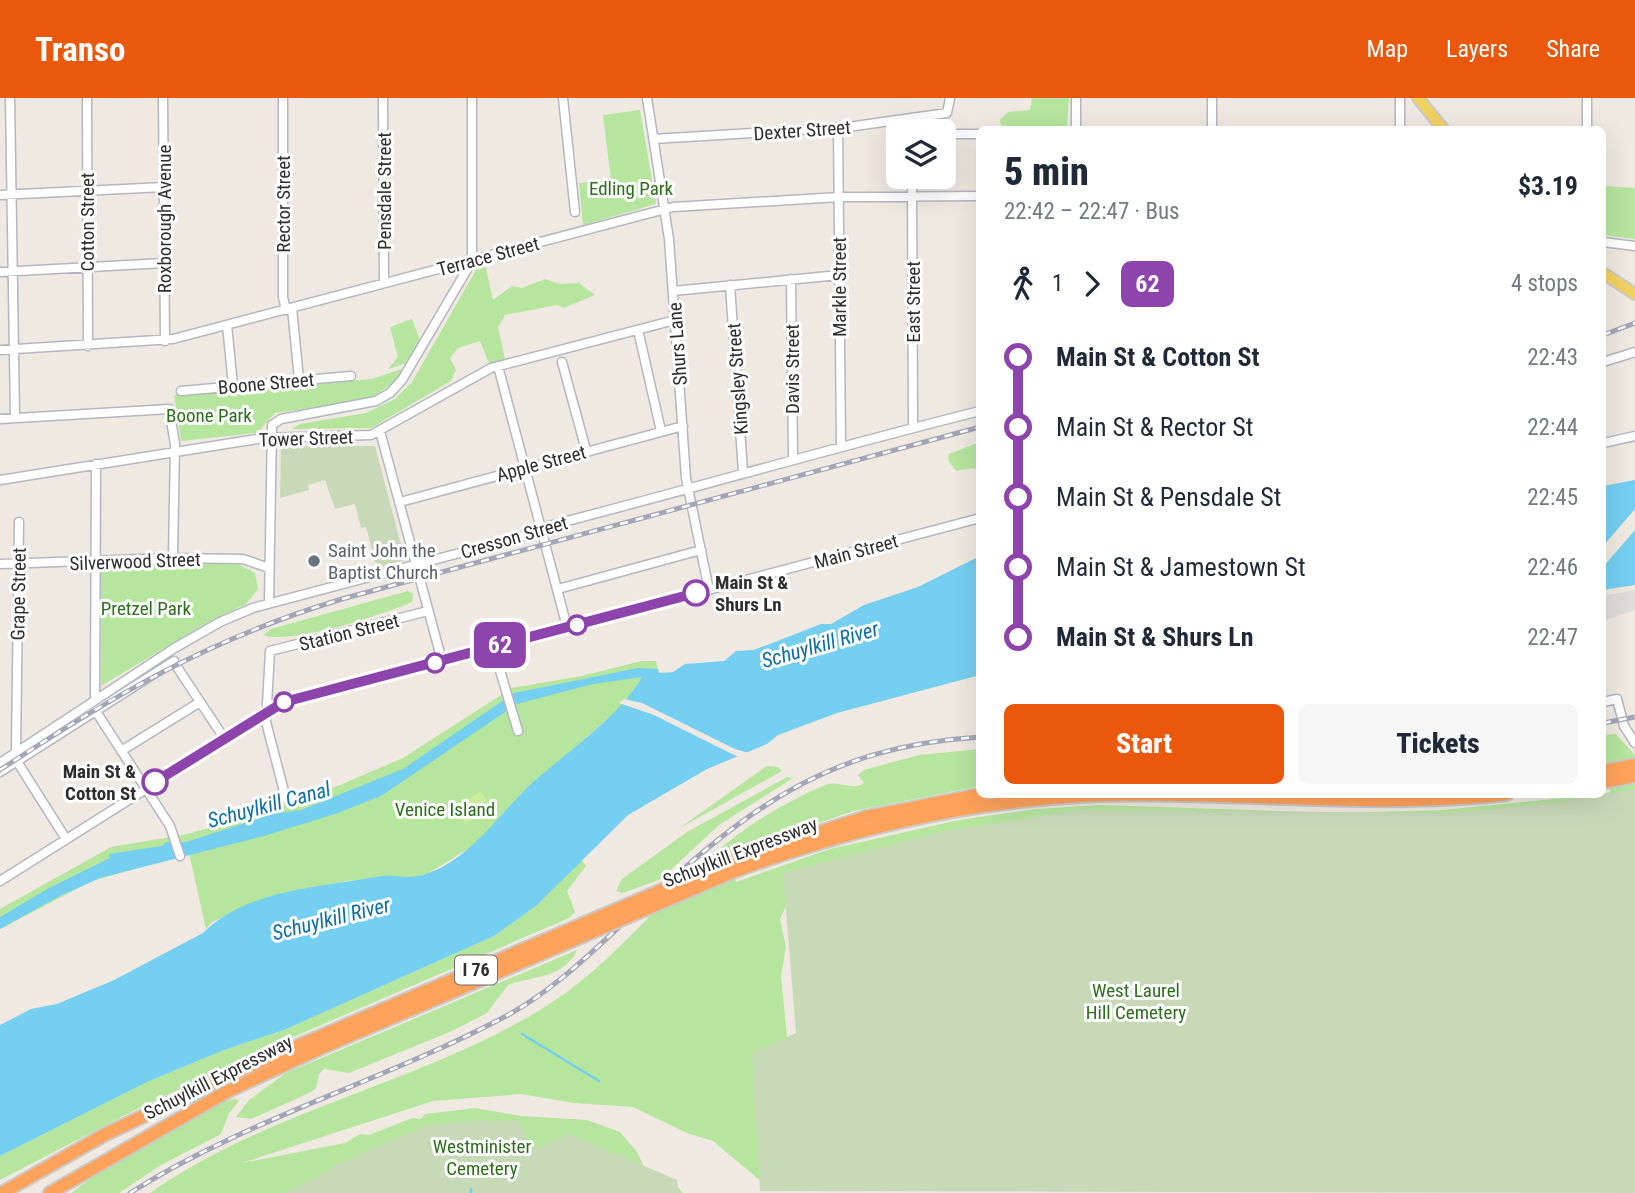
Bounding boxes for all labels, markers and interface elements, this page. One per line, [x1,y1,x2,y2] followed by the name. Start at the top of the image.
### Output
[35,30,125,69] text: Transo
[1367,35,1408,63] text: Map
[1446,35,1508,63] text: Layers
[1546,35,1600,63] text: Share
[753,116,851,145] street label: Dexter Street
[886,119,956,189] map controls
[886,119,956,189] button: layers
[373,132,396,250] street label: Pensdale Street
[153,145,176,293] street label: Roxborough Avenue
[1004,150,1089,194] text: 5 min
[272,155,295,253] street label: Rector Street
[1518,171,1578,201] text: $3.19
[76,173,99,272] street label: Cotton Street
[589,177,674,200] park label: Edling Park
[1004,198,1180,225] text: 22:42 – 22:47 · Bus
[435,232,542,281] street label: Terrace Street
[828,237,851,337] street label: Markle Street
[902,261,925,343] street label: East Street
[1004,265,1042,303] icon: walk
[1073,265,1111,303] icon: forward
[1052,270,1063,297] text: 1
[1135,270,1160,298] text: 62
[1511,270,1578,297] text: 4 stops
[663,302,692,386] street label: Shurs Lane
[722,322,753,436] street label: Kingsley Street
[781,324,804,414] street label: Davis Street
[1056,342,1259,372] text: Main St & Cotton St
[1527,344,1578,371] text: 22:43
[217,368,315,399] street label: Boone Street
[166,404,252,427] park label: Boone Park
[1056,412,1253,442] text: Main St & Rector St
[1527,414,1578,441] text: 22:44
[258,425,354,452] street label: Tower Street
[494,440,588,486] street label: Apple Street
[1056,482,1281,512] text: Main St & Pensdale St
[1527,484,1578,511] text: 22:45
[458,511,570,564] street label: Cresson Street
[812,529,901,574] street label: Main Street
[328,539,438,584] place label: Saint John the Baptist Church
[6,547,31,641] street label: Grape Street
[69,548,201,575] street label: Silverwood Street
[1056,552,1306,582] text: Main St & Jamestown St
[306,553,322,569] marker: Saint John the Baptist Church
[1527,554,1578,581] text: 22:46
[715,571,788,616] place label: Main St & Shurs Ln
[683,580,709,606] marker: Main St & Shurs Ln
[101,597,192,620] park label: Pretzel Park
[297,609,401,656] street label: Station Street
[567,615,587,635] unlabelled marker
[759,617,882,673] water label: Schuylkill River
[468,622,532,668] line badge: 62
[1056,622,1254,652] text: Main St & Shurs Ln
[1527,624,1578,651] text: 22:47
[488,631,512,659] text: 62
[425,653,445,673] unlabelled marker
[274,692,294,712] unlabelled marker
[1004,704,1284,784] button: Start
[1298,704,1578,784] button: Tickets
[63,760,136,805] place label: Main St & Cotton St
[142,769,168,795] marker: Main St & Cotton St
[205,777,333,833] water label: Schuylkill Canal
[395,798,495,821] park label: Venice Island
[660,812,821,892] street label: Schuylkill Expressway
[270,893,393,945] water label: Schuylkill River
[455,956,497,984] road number: I 76
[1086,979,1186,1024] park label: West Laurel Hill Cemetery
[140,1030,296,1125] street label: Schuylkill Expressway
[433,1135,532,1180] park label: Westminister Cemetery

